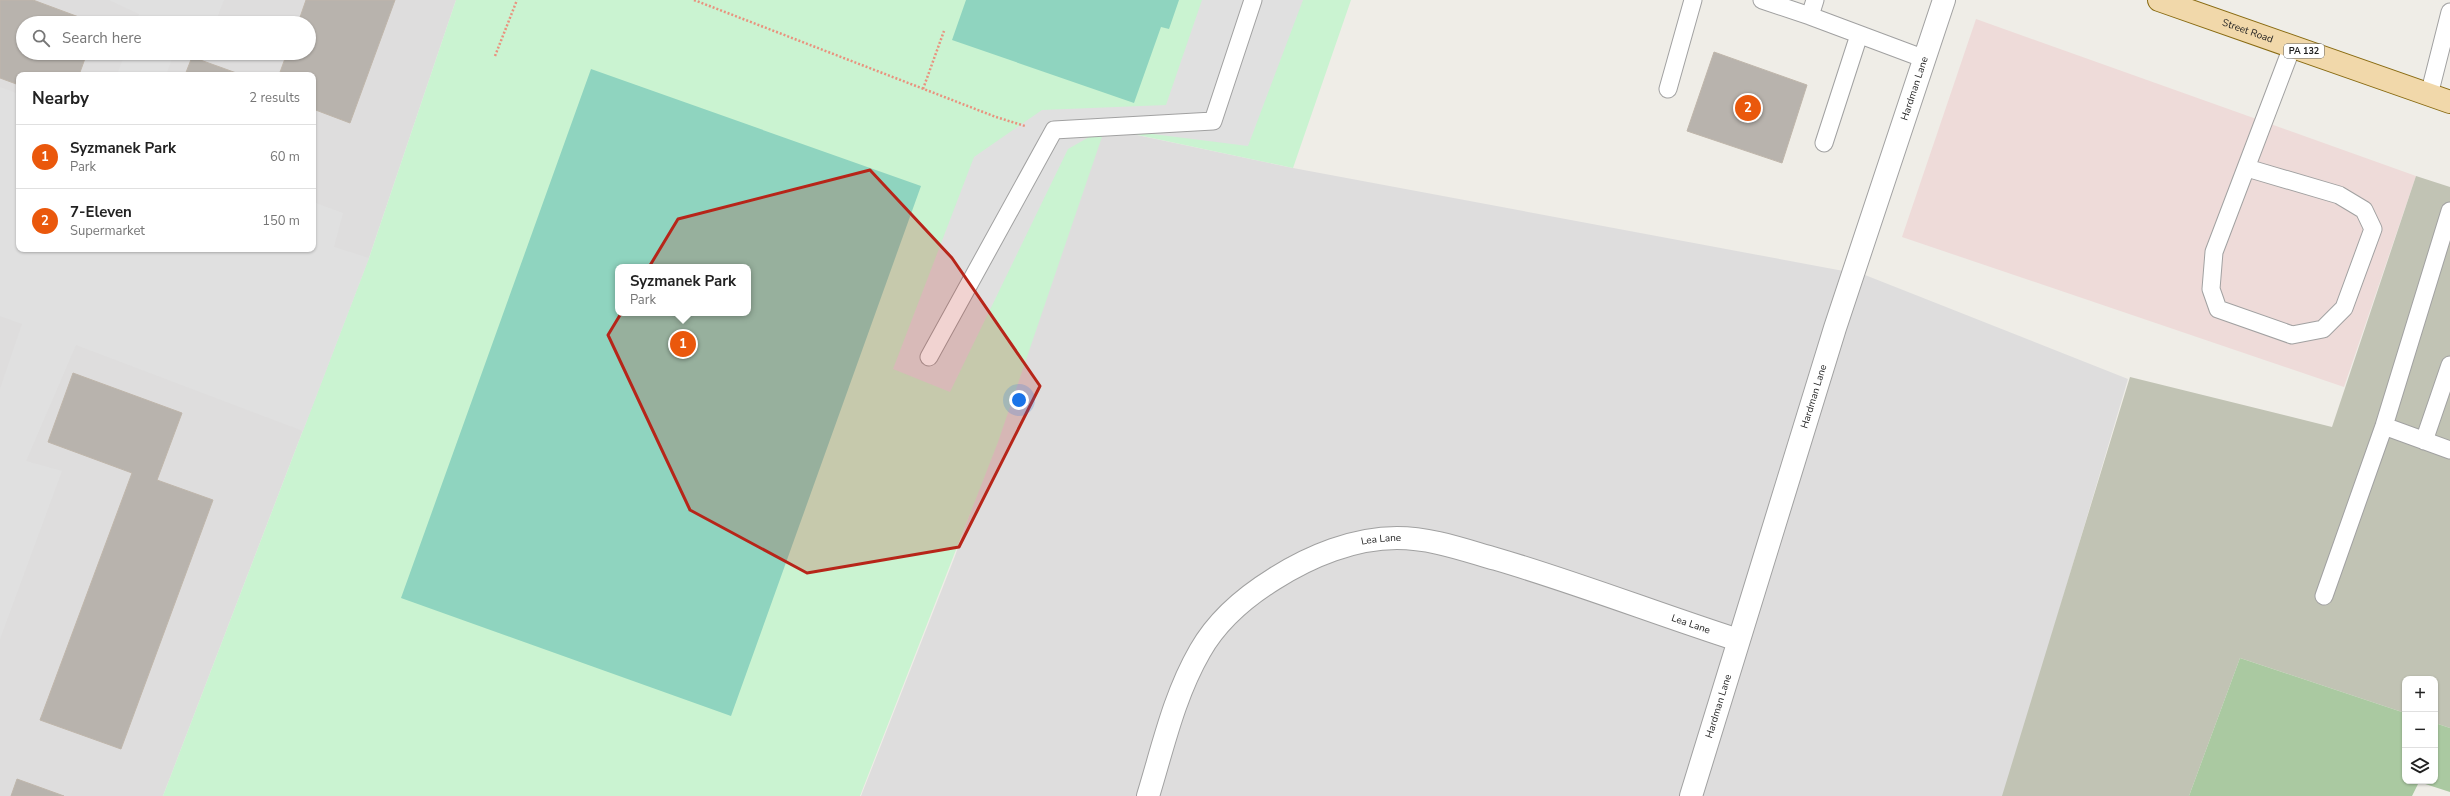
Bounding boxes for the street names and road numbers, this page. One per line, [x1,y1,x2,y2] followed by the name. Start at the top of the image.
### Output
[2220,16,2275,47] street label: Street Road
[2284,44,2324,58] road number: PA 132
[1897,55,1932,122] street label: Hardman Lane
[1798,363,1830,430] street label: Hardman Lane
[1360,531,1401,549] street label: Lea Lane
[1669,611,1712,637] street label: Lea Lane
[1702,672,1735,740] street label: Hardman Lane

